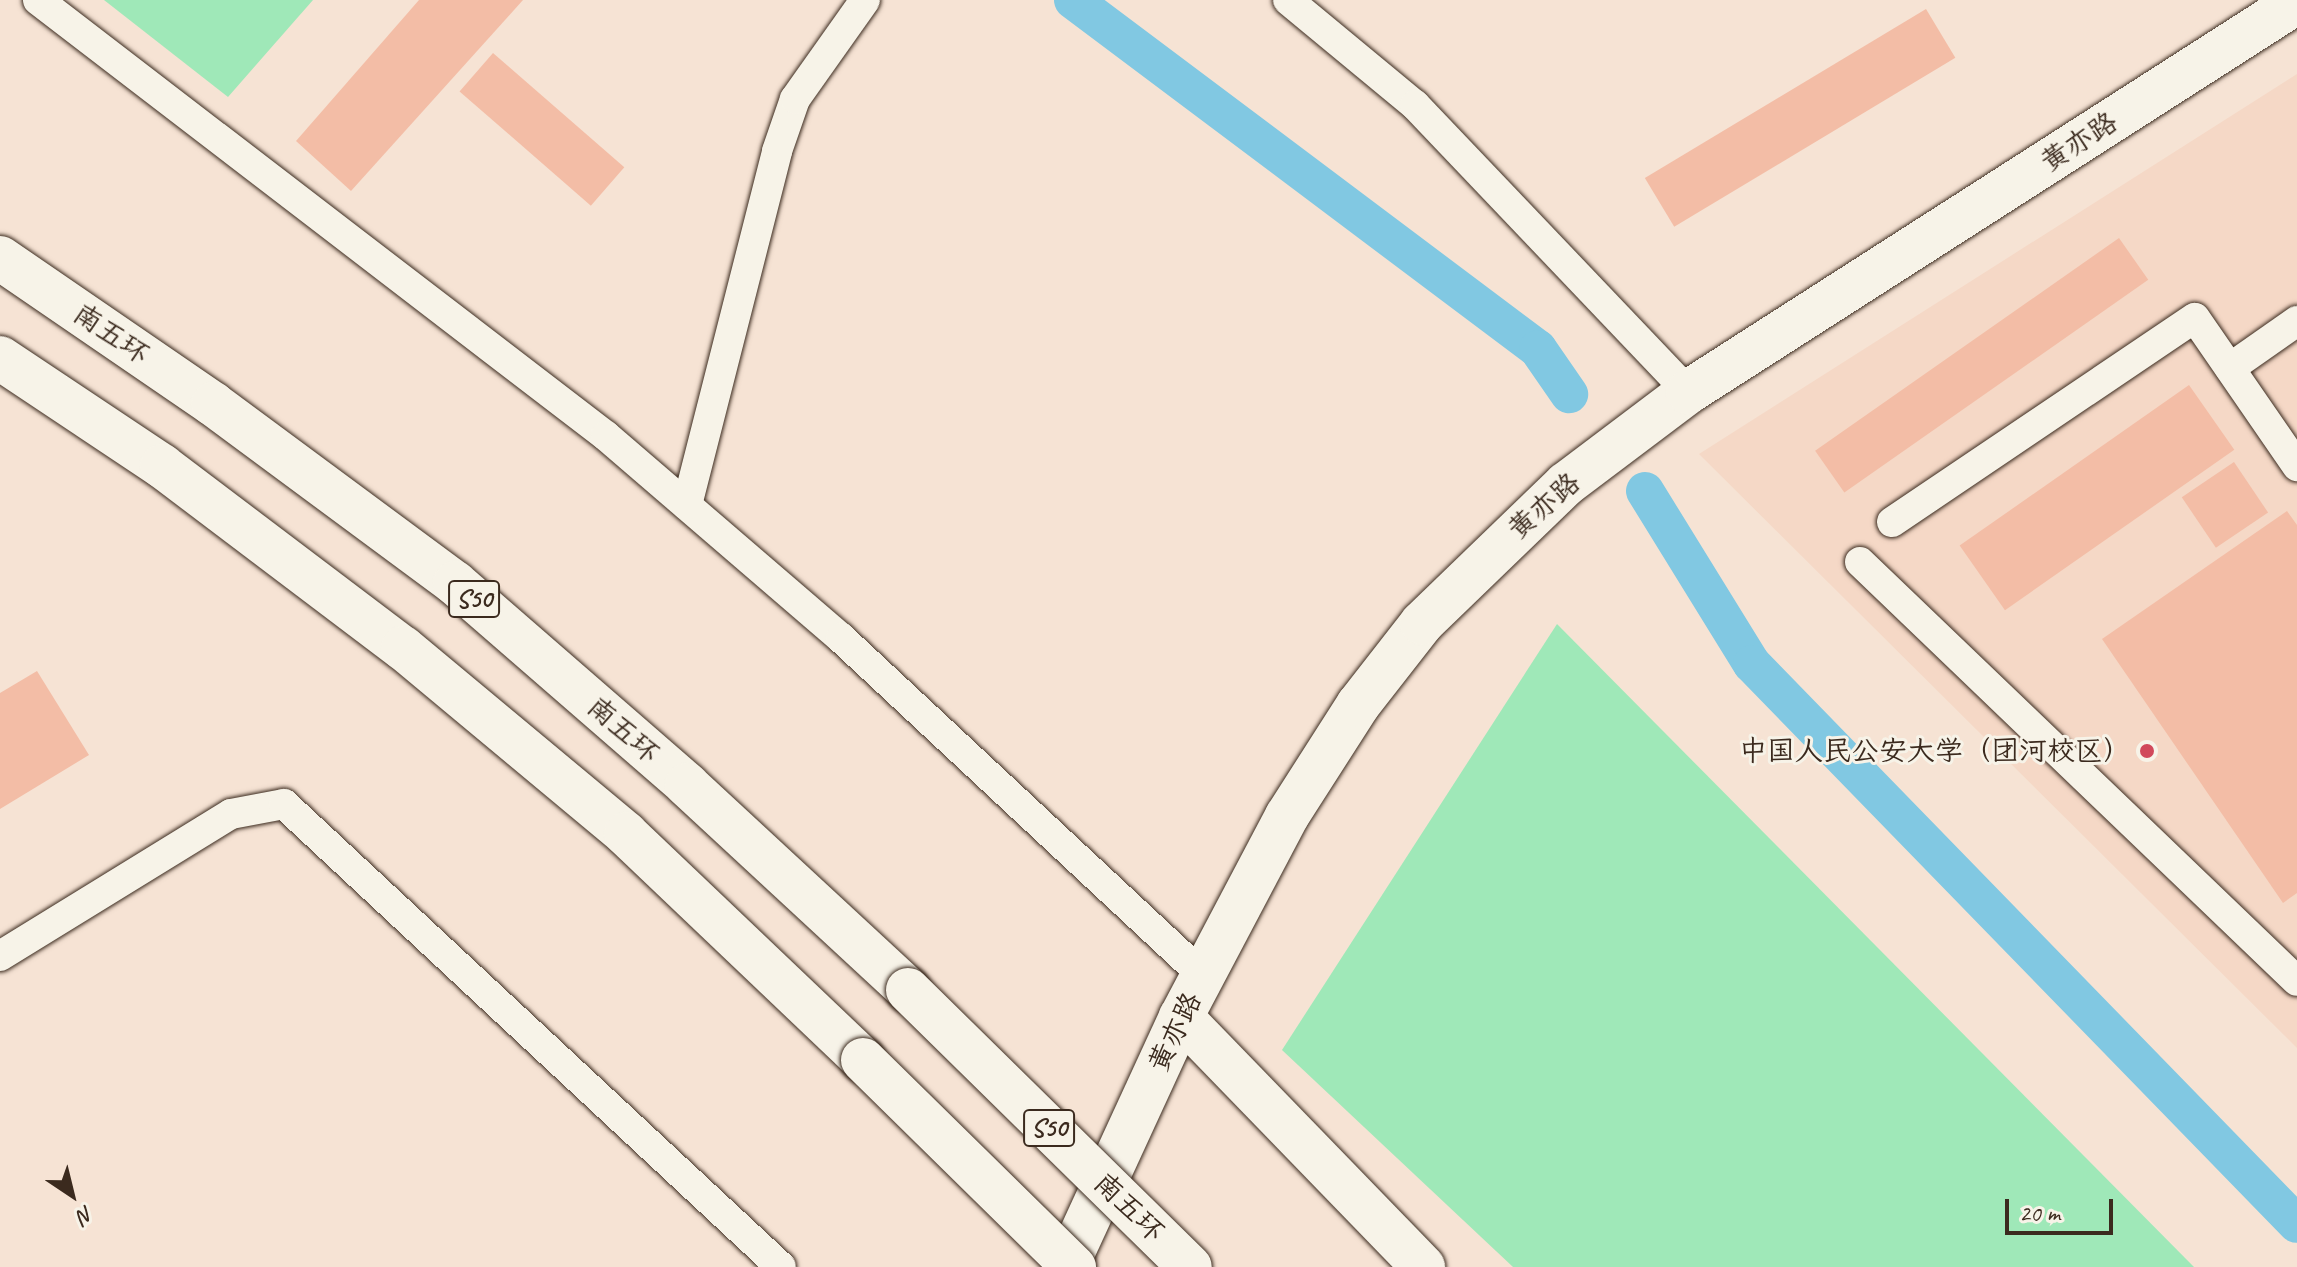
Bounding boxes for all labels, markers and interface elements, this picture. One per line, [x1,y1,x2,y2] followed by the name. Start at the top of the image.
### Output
[2035,105,2123,179] street label: 黄亦路
[67,297,155,371] street label: 南五环
[1501,466,1587,546] street label: 黄亦路
[448,577,500,621] road number: S50
[580,690,666,770] street label: 南五环
[1739,734,2131,768] place label: 中国人民公安大学（团河校区）
[2138,742,2156,760] marker: 中国人民公安大学（团河校区）
[1141,987,1209,1077] street label: 黄亦路
[1023,1106,1075,1150] road number: S50
[32,1155,112,1235] north arrow
[1087,1166,1171,1248] street label: 南五环
[2009,1183,2117,1233] scale bar
[2019,1198,2060,1228] text: 20 m
[72,1199,99,1230] text: N

